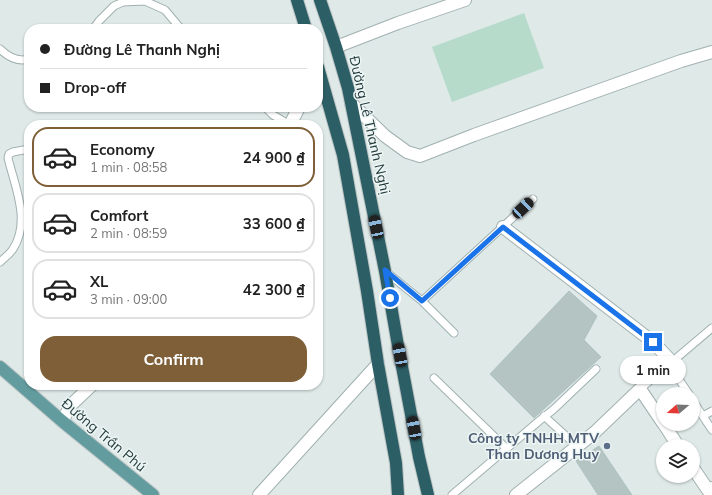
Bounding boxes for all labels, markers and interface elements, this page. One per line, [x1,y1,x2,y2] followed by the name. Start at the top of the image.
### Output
[64,40,220,59] text: Đường Lê Thanh Nghị
[345,54,395,196] street label: Đường Lê Thanh Nghị
[64,78,126,97] text: Drop-off
[42,139,78,175] icon: car
[90,140,155,159] text: Economy
[243,148,305,167] text: 24 900 ₫
[90,159,167,175] text: 1 min · 08:58
[510,195,536,221] car
[42,205,78,241] icon: car
[90,206,148,225] text: Comfort
[243,214,305,233] text: 33 600 ₫
[368,214,384,240] car
[90,225,167,241] text: 2 min · 08:59
[42,271,78,307] icon: car
[90,272,108,291] text: XL
[243,280,305,299] text: 42 300 ₫
[381,289,399,307] route start
[90,291,167,307] text: 3 min · 09:00
[644,333,662,351] route end
[40,336,307,382] button: Confirm
[392,342,408,368] car
[620,356,686,384] callout: 1 min
[636,362,670,378] text: 1 min
[656,387,700,431] north arrow
[656,387,700,483] map controls
[58,394,150,476] street label: Đường Trần Phú
[406,415,422,441] car
[468,429,600,463] place label: Công ty TNHH MTV Than Dương Huy
[656,439,700,483] button: layers
[602,441,612,451] marker: Công ty TNHH MTV Than Dương Huy

